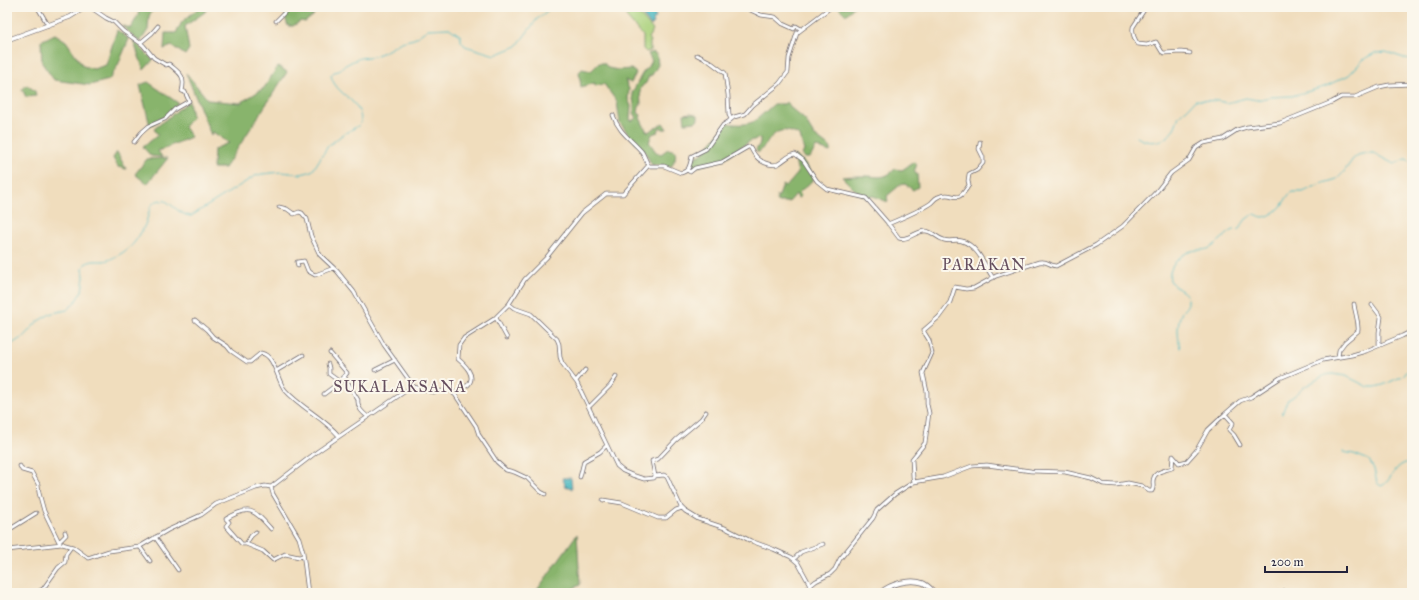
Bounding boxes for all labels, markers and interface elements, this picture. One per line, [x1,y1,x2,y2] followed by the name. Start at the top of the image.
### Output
[942,255,1026,274] district label: PARAKAN
[333,377,467,396] district label: SUKALAKSANA
[1265,548,1347,574] scale bar
[1271,555,1304,569] text: 200 m

